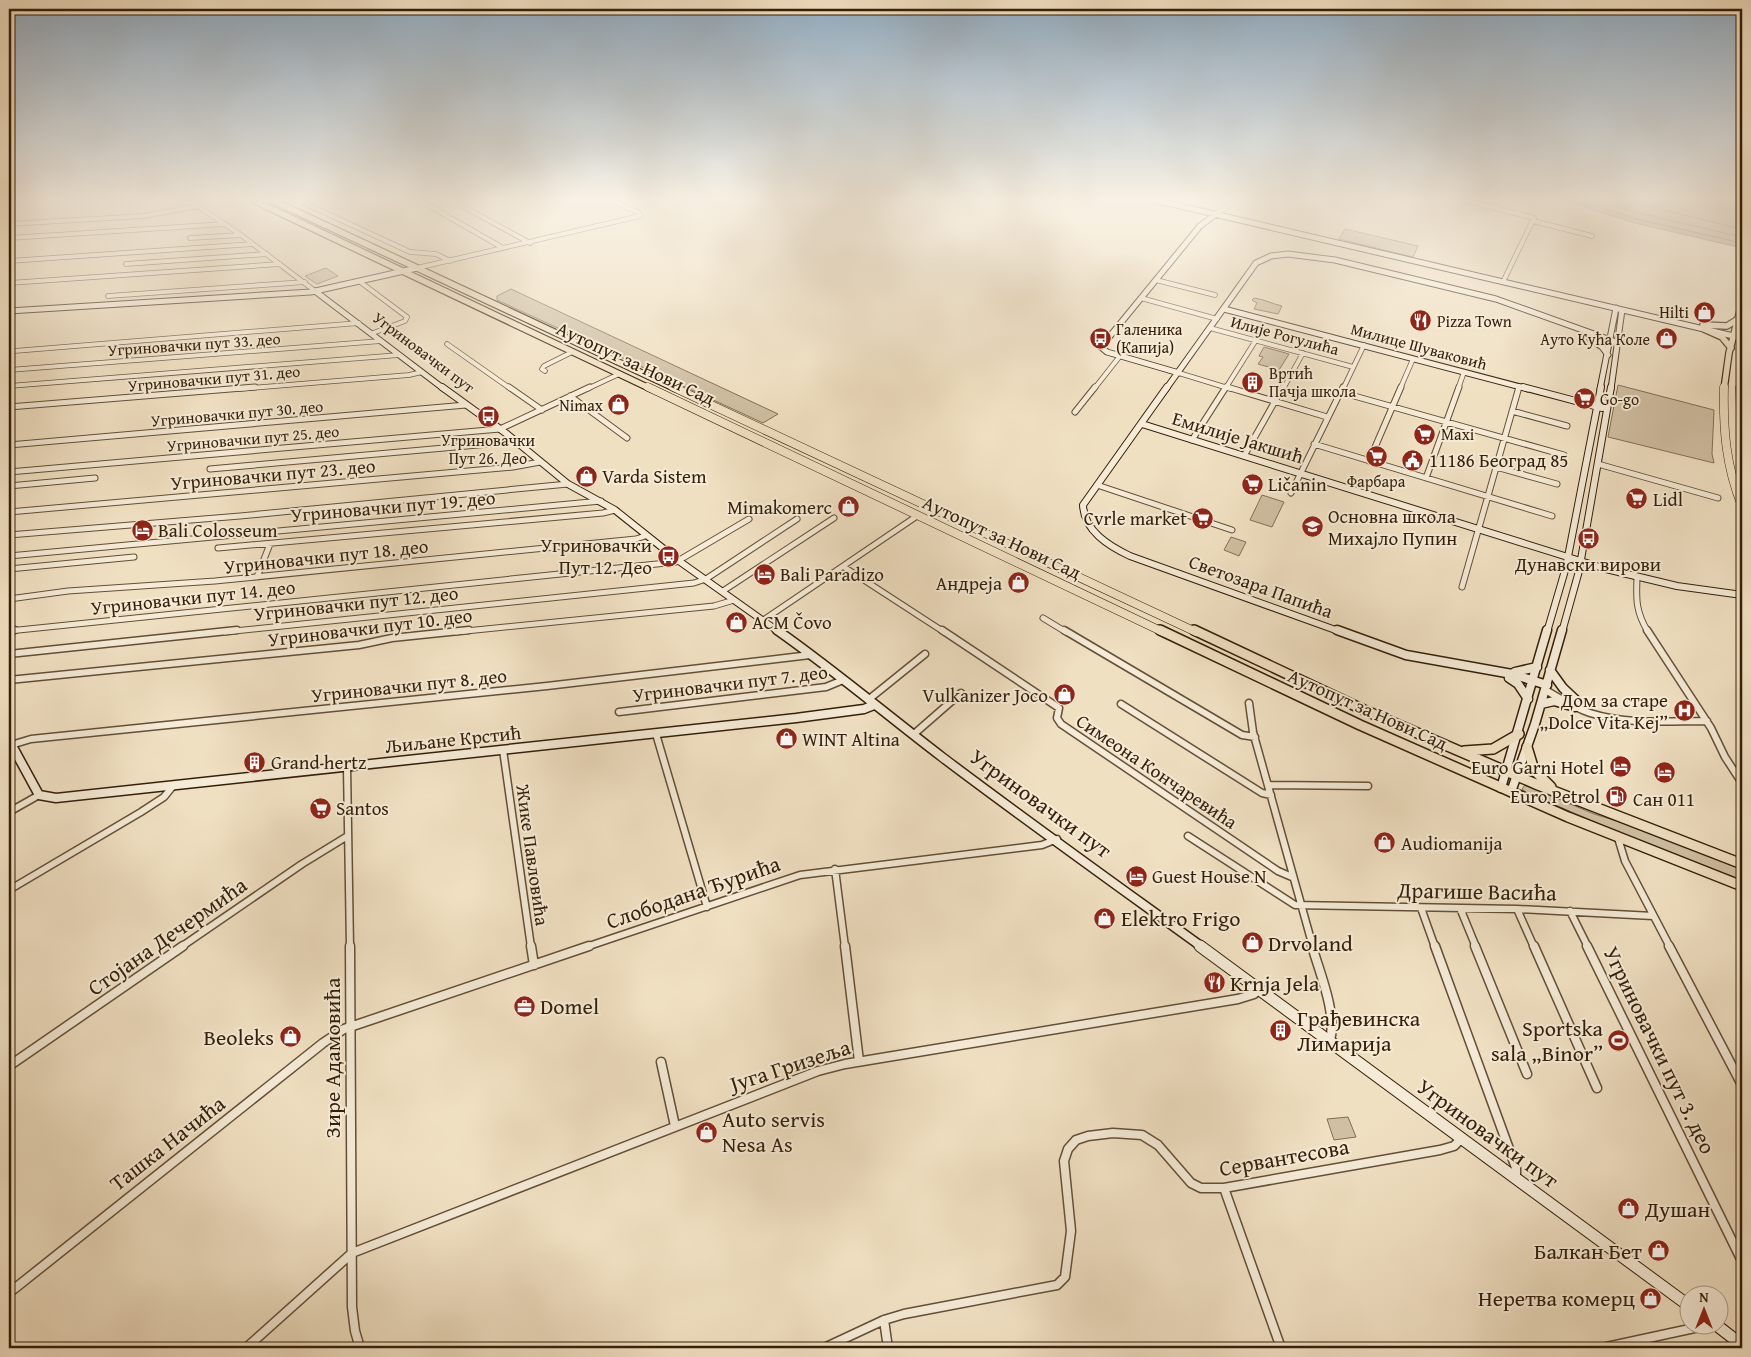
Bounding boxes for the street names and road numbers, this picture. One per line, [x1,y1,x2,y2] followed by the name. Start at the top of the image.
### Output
[368,306,480,399] street label: Угриновачки пут
[1228,309,1342,361] street label: Илије Рогулића
[552,314,720,412] street label: Аутопут за Нови Сад
[1348,316,1490,376] street label: Милице Шуваковић
[107,326,281,362] street label: Угриновачки пут 33. део
[127,359,301,397] street label: Угриновачки пут 31. део
[150,394,324,432] street label: Угриновачки пут 30. део
[1169,404,1307,470] street label: Емилије Јакшић
[166,419,340,457] street label: Угриновачки пут 25. део
[169,451,377,497] street label: Угриновачки пут 23. део
[289,483,497,529] street label: Угриновачки пут 19. део
[918,488,1086,586] street label: Аутопут за Нови Сад
[222,531,430,581] street label: Угриновачки пут 18. део
[1185,547,1337,625] street label: Светозара Папића
[89,572,297,622] street label: Угриновачки пут 14. део
[252,578,460,628] street label: Угриновачки пут 12. део
[266,601,474,653] street label: Угриновачки пут 10. део
[631,657,829,709] street label: Угриновачки пут 7. део
[310,661,508,709] street label: Угриновачки пут 8. део
[1284,661,1452,757] street label: Аутопут за Нови Сад
[1071,707,1243,835] street label: Симеона Кончаревића
[384,718,523,760] street label: Љиљане Крстић
[964,741,1119,866] street label: Угриновачки пут
[509,782,557,927] street label: Жике Павловића
[602,847,785,937] street label: Слободана Ђурића
[81,869,254,1003] street label: Стојана Дечермића
[1396,874,1557,908] street label: Драгише Васића
[1596,941,1724,1159] street label: Угриновачки пут 3. део
[316,977,348,1138] street label: Зире Адамовића
[723,1030,855,1100] street label: Југа Гризеља
[1411,1071,1566,1196] street label: Угриновачки пут
[102,1087,232,1198] street label: Ташка Начића
[1217,1130,1352,1184] street label: Сервантесова

